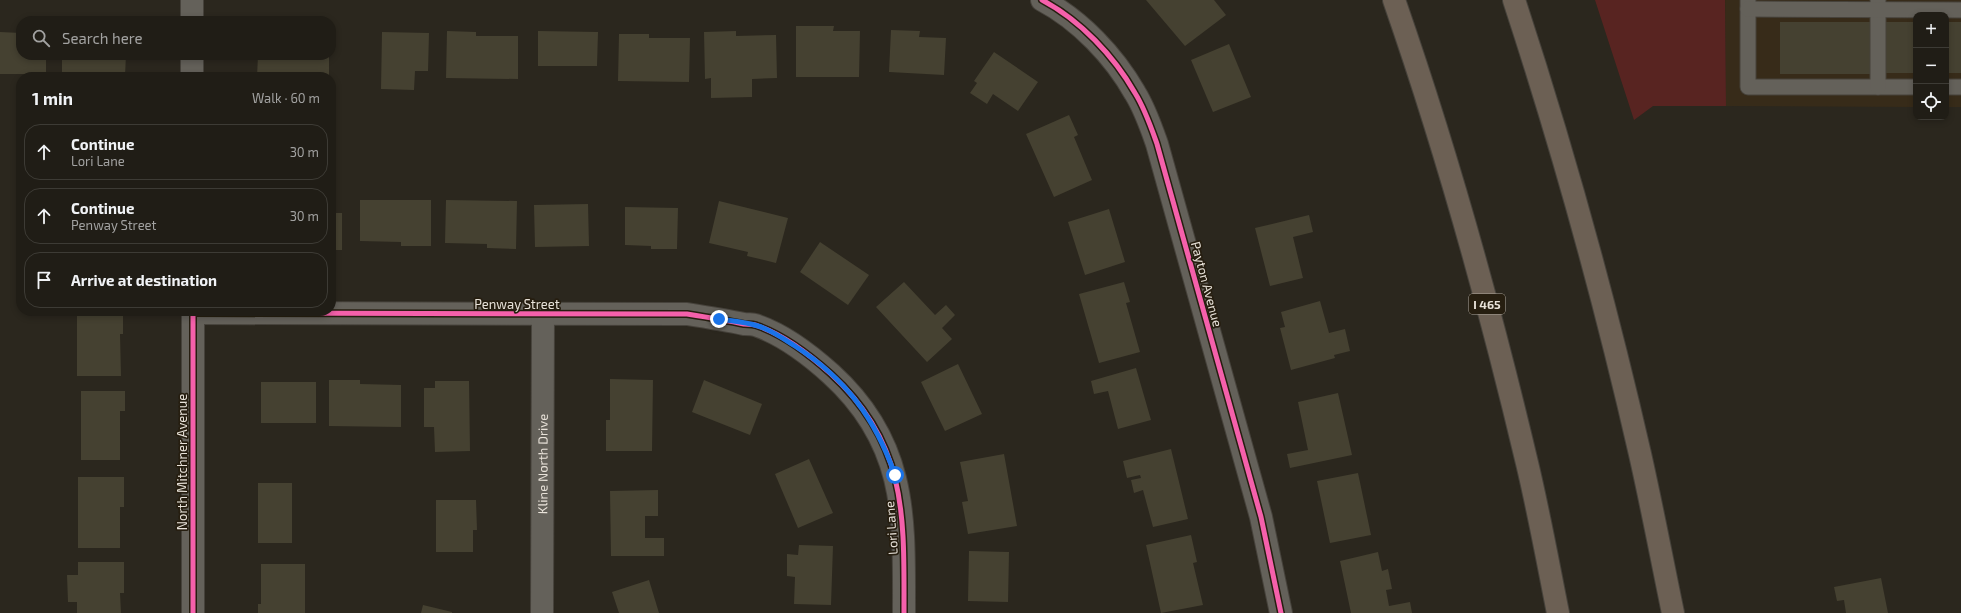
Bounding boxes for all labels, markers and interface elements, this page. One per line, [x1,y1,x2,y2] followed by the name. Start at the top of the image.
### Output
[1913,12,1949,120] map controls
[1913,12,1949,48] button: +
[16,16,336,60] search box
[30,27,52,49] icon: search
[62,29,143,47] text: Search here
[1913,48,1949,84] button: −
[1913,84,1949,120] button: locate
[32,88,73,108] text: 1 min
[252,90,320,106] text: Walk · 60 m
[71,135,134,153] text: Continue
[33,141,55,163] icon: ahead
[290,144,319,160] text: 30 m
[71,153,125,169] text: Lori Lane
[71,199,134,217] text: Continue
[33,205,55,227] icon: ahead
[290,208,319,224] text: 30 m
[71,217,157,233] text: Penway Street
[1188,240,1226,328] street label: Payton Avenue
[33,269,55,291] icon: arrive
[71,271,217,289] text: Arrive at destination
[1469,294,1505,314] road number: I 465
[474,296,560,312] street label: Penway Street
[710,310,728,328] route end
[174,394,190,530] street label: North Mitchner Avenue
[534,414,551,514] street label: Kline North Drive
[886,466,904,484] route start
[881,501,901,555] street label: Lori Lane

